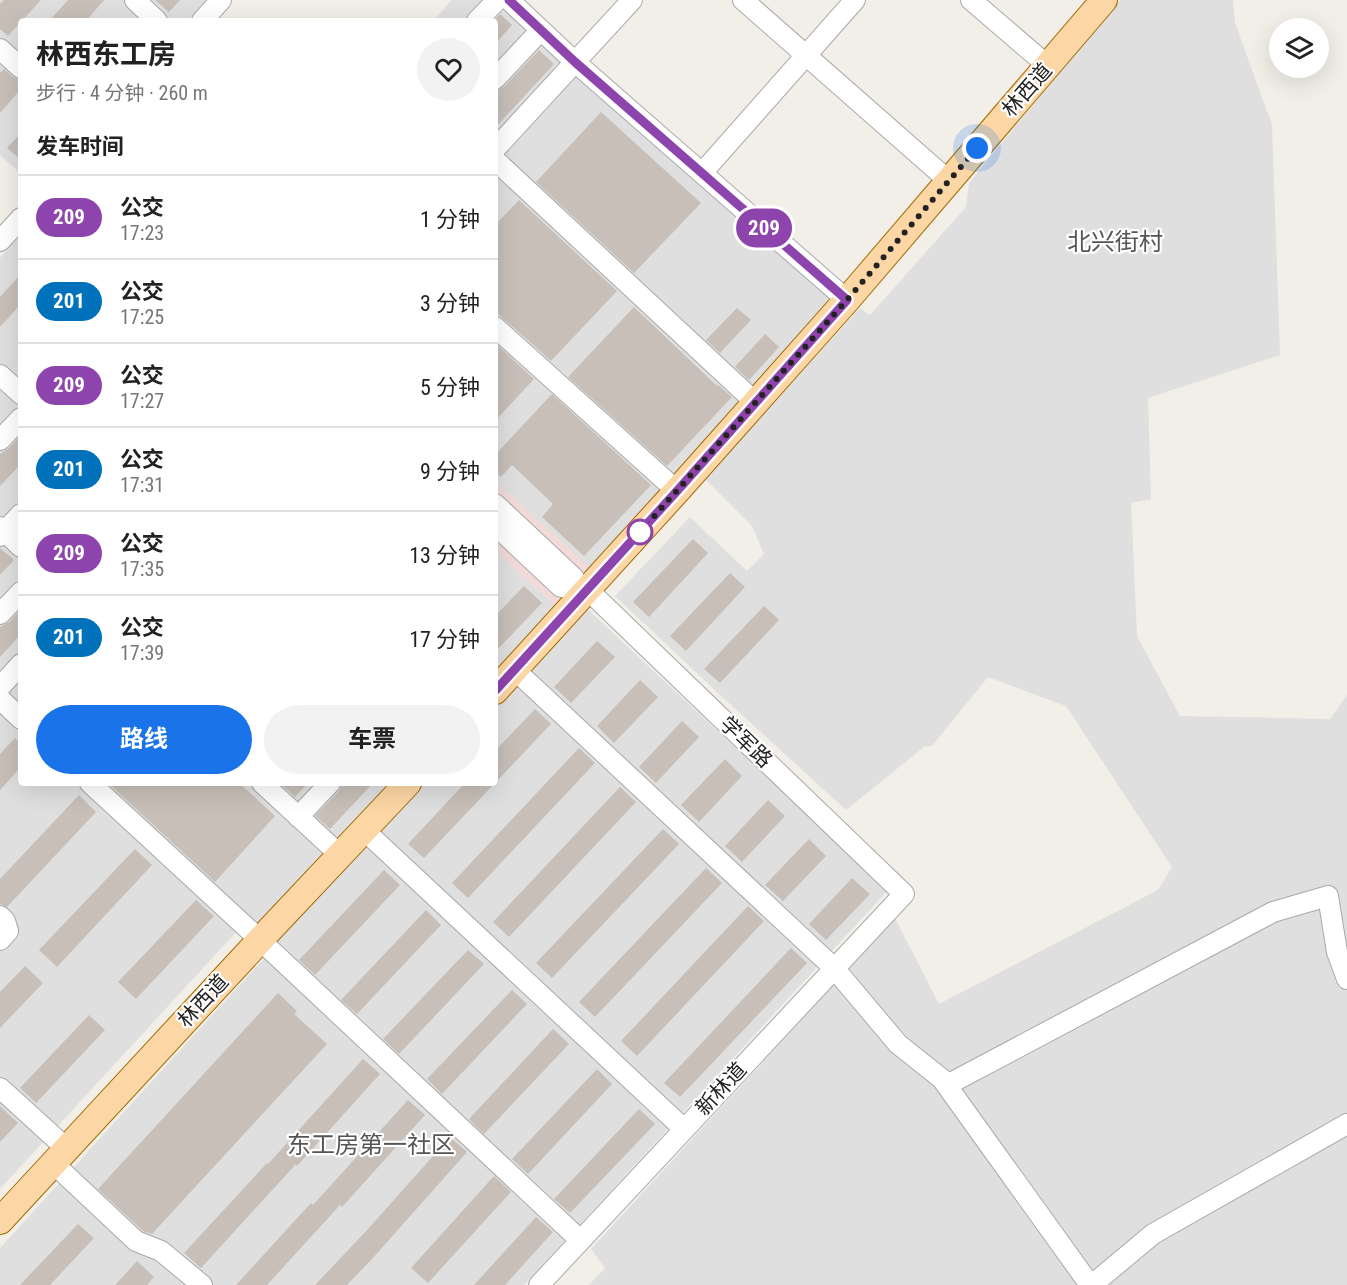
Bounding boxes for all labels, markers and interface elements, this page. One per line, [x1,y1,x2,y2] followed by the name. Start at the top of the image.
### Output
[1269,18,1329,78] map controls
[1269,18,1329,78] button: layers
[36,38,176,71] text: 林西东工房
[417,38,480,101] button: heart
[997,58,1057,122] street label: 林西道
[36,81,208,105] text: 步行 · 4 分钟 · 260 m
[962,133,992,163] your location
[36,134,124,159] text: 发车时间
[120,195,164,220] text: 公交
[53,205,85,229] text: 209
[420,207,480,232] text: 1 分钟
[730,208,798,248] line badge: 209
[748,216,780,240] text: 209
[120,221,164,245] text: 17:23
[1067,228,1163,256] district label: 北兴街村
[120,279,164,304] text: 公交
[53,289,85,313] text: 201
[420,291,480,316] text: 3 分钟
[120,305,164,329] text: 17:25
[120,363,164,388] text: 公交
[53,373,85,397] text: 209
[420,375,480,400] text: 5 分钟
[120,389,164,413] text: 17:27
[120,447,164,472] text: 公交
[53,457,85,481] text: 201
[420,459,480,484] text: 9 分钟
[120,473,164,497] text: 17:31
[627,519,653,545] unlabelled marker
[120,531,164,556] text: 公交
[53,541,85,565] text: 209
[409,543,480,568] text: 13 分钟
[120,557,164,581] text: 17:35
[120,615,164,640] text: 公交
[53,625,85,649] text: 201
[409,627,480,652] text: 17 分钟
[120,641,164,665] text: 17:39
[36,705,252,774] button: 路线
[264,705,480,774] button: 车票
[715,711,777,773] street label: 学军路
[173,970,233,1032] street label: 林西道
[691,1058,751,1120] street label: 新林道
[287,1131,455,1159] district label: 东工房第一社区

